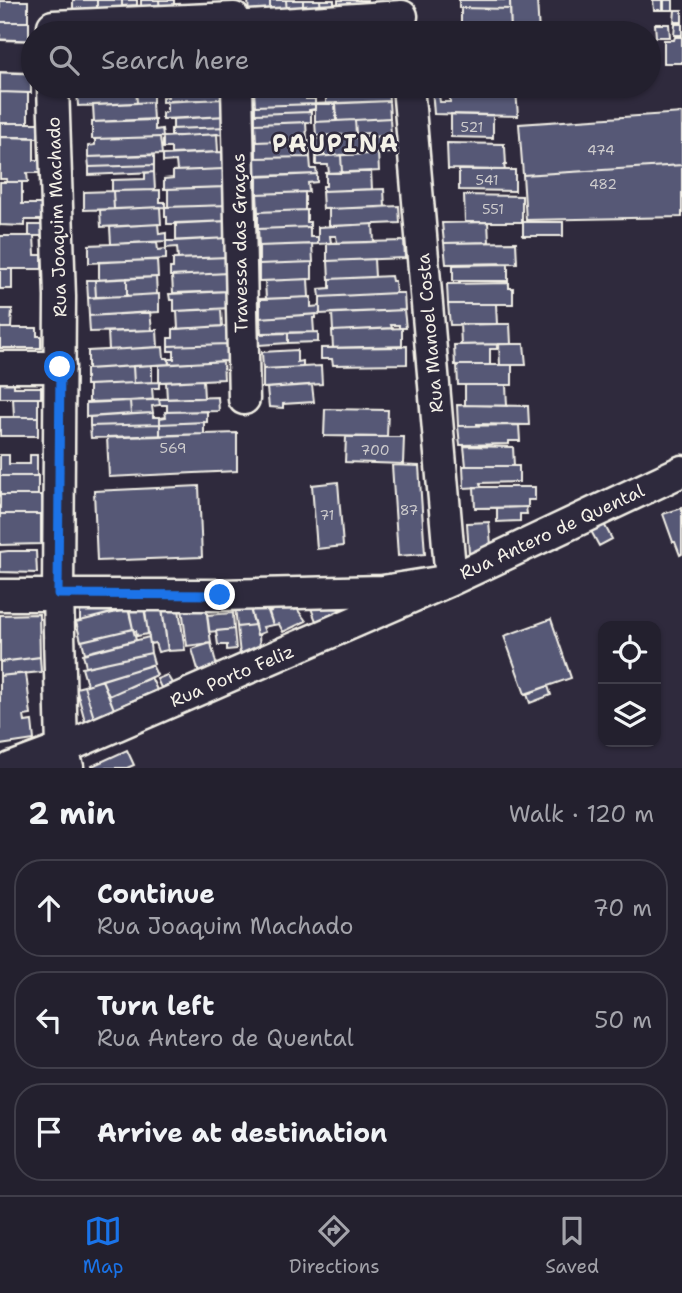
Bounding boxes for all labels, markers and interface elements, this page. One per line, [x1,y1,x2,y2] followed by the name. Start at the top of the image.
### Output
[21,21,661,98] search box
[45,41,83,79] icon: search
[101,42,250,77] text: Search here
[42,116,72,318] street label: Rua Joaquim Machado
[461,118,483,136] house number: 521
[272,128,400,160] district label: PAUPINA
[587,141,615,159] house number: 474
[226,153,254,333] street label: Travessa das Graças
[475,171,499,189] house number: 541
[589,175,617,193] house number: 482
[482,200,504,218] house number: 551
[411,252,449,414] street label: Rua Manoel Costa
[44,351,75,382] route start
[160,439,186,457] house number: 569
[361,441,389,459] house number: 700
[456,478,649,585] street label: Rua Antero de Quental
[400,501,418,519] house number: 87
[320,506,334,524] house number: 71
[204,579,235,610] route end
[598,621,661,747] map controls
[598,621,661,684] button: locate
[166,639,298,713] street label: Rua Porto Feliz
[598,684,661,747] button: layers
[28,793,115,834] text: 2 min
[509,799,654,829] text: Walk · 120 m
[97,876,215,911] text: Continue
[30,889,68,927] icon: ahead
[593,893,652,923] text: 70 m
[97,911,354,941] text: Rua Joaquim Machado
[97,988,214,1023] text: Turn left
[30,1001,68,1039] icon: left
[594,1005,652,1035] text: 50 m
[97,1023,354,1053] text: Rua Antero de Quental
[30,1113,68,1151] icon: arrive
[97,1115,387,1150] text: Arrive at destination
[83,1212,123,1279] tab: Map
[289,1212,380,1279] tab: Directions
[545,1212,599,1279] tab: Saved

